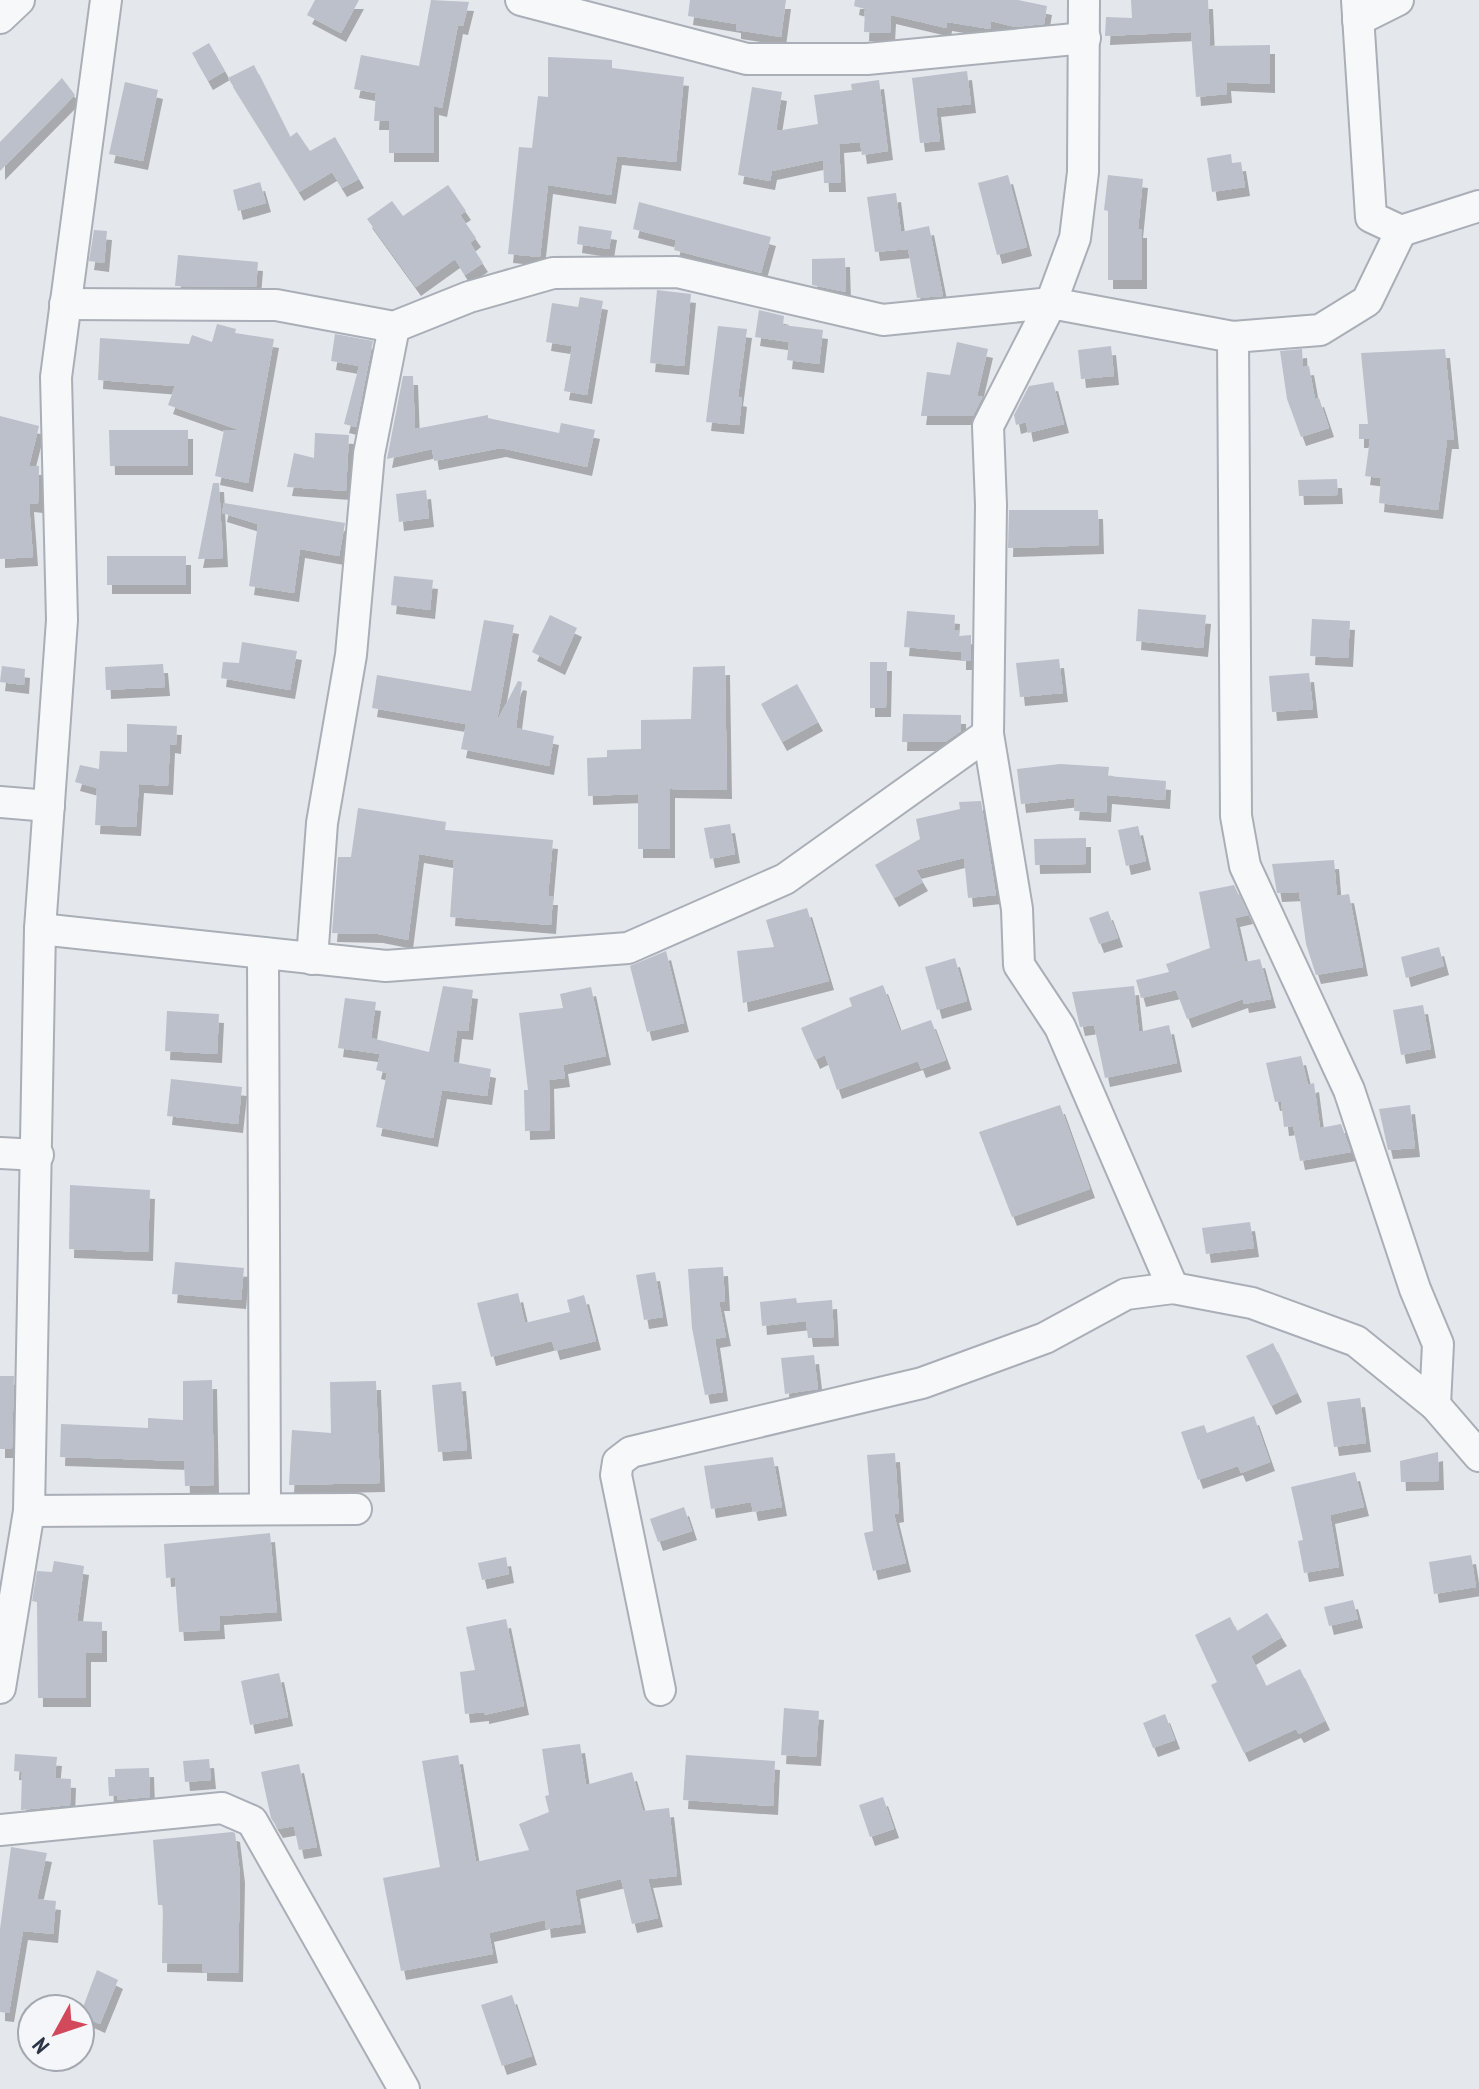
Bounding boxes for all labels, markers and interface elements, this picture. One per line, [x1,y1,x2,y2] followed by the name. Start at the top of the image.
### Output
[16,1993,96,2073] north arrow
[26,2032,55,2059] text: N

